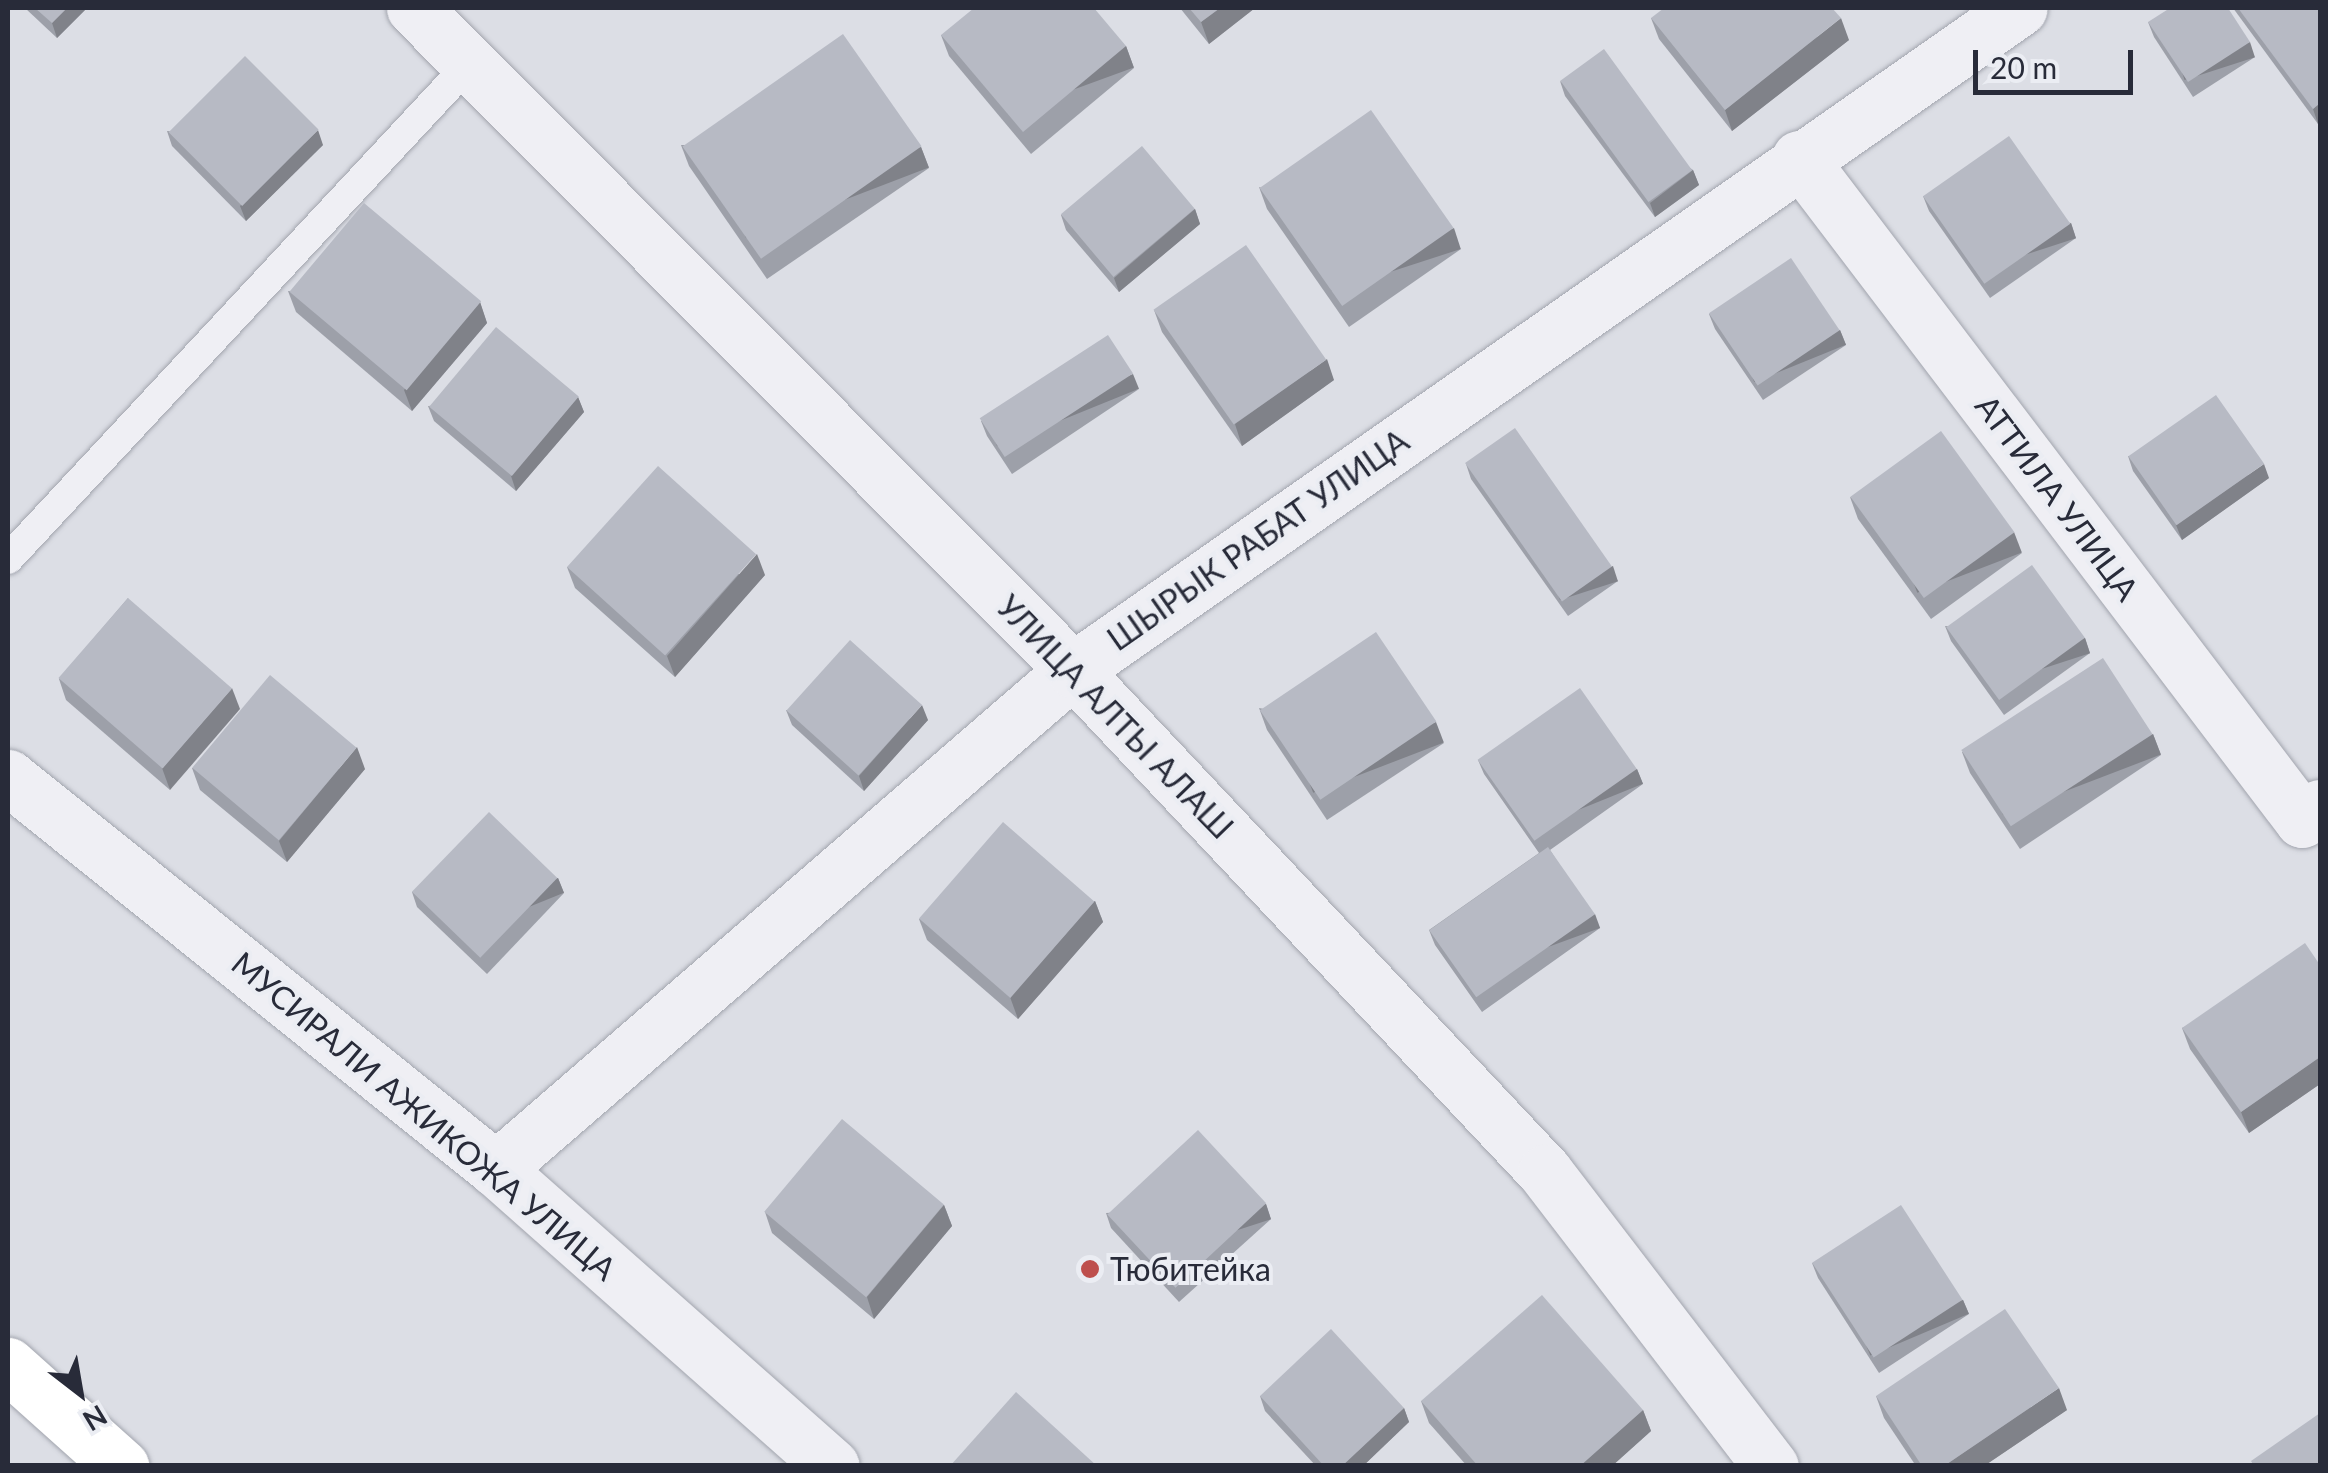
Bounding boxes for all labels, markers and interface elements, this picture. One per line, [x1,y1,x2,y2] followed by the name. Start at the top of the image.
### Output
[1978,30,2138,92] scale bar
[1990,49,2057,85] text: 20 m
[1967,388,2147,608] street label: АТТИЛА УЛИЦА
[1100,421,1416,659] street label: ШЫРЫК РАБАТ УЛИЦА
[989,588,1241,846] street label: УЛИЦА АЛТЫ АЛАШ
[224,944,624,1288] street label: МУСИРАЛИ АЖИКОЖА УЛИЦА
[1110,1250,1271,1288] place label: Тюбитейка
[1079,1258,1101,1280] marker: Тюбитейка
[30,1343,130,1443] north arrow
[77,1399,113,1439] text: N

